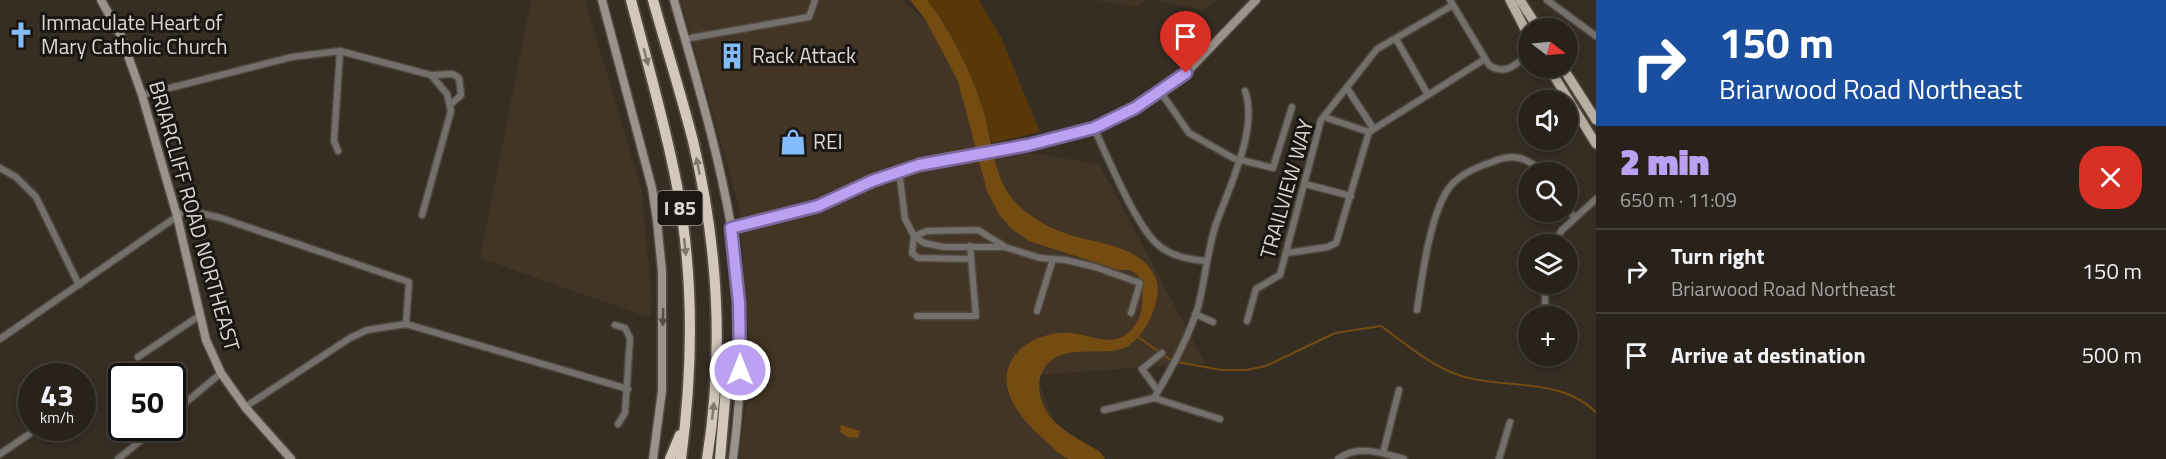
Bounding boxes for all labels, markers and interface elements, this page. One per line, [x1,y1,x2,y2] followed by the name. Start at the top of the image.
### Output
[41,6,227,62] place label: Immaculate Heart of Mary Catholic Church
[1719,10,1834,74] text: 150 m
[1160,11,1211,73] pin
[1518,18,1578,78] north arrow
[1518,18,1578,366] map controls
[6,20,36,50] church icon: Immaculate Heart of Mary Catholic Church
[1169,20,1202,53] icon: arrive
[1620,24,1698,102] icon: right
[752,39,856,71] place label: Rack Attack
[717,41,747,71] building icon: Rack Attack
[642,48,651,66] one-way arrow
[1719,68,2022,109] text: Briarwood Road Northeast
[141,77,249,354] street label: BRIARCLIFF ROAD NORTHEAST
[1518,90,1578,150] button: sound
[1251,115,1321,262] street label: TRAILVIEW WAY
[813,125,843,157] place label: REI
[778,127,808,157] shop icon: REI
[1620,134,1709,189] text: 2 min
[2079,146,2142,209] button: close
[693,157,702,176] one-way arrow
[1518,162,1578,222] button: search
[1620,184,1737,215] text: 650 m · 11:09
[658,191,702,225] road number: I 85
[1518,234,1578,294] button: layers
[680,238,690,257] one-way arrow
[1671,239,1765,273] text: Turn right
[2082,254,2142,288] text: 150 m
[1620,255,1653,288] icon: right
[1671,273,1896,304] text: Briarwood Road Northeast
[1518,306,1578,366] button: +
[658,308,668,327] one-way arrow
[708,338,772,402] position arrow
[1671,338,1866,372] text: Arrive at destination
[2082,338,2142,372] text: 500 m
[1620,339,1653,372] icon: arrive
[108,363,186,441] speed limit sign: 50
[40,372,74,418] text: 43
[708,401,718,420] one-way arrow
[40,406,74,429] text: km/h

